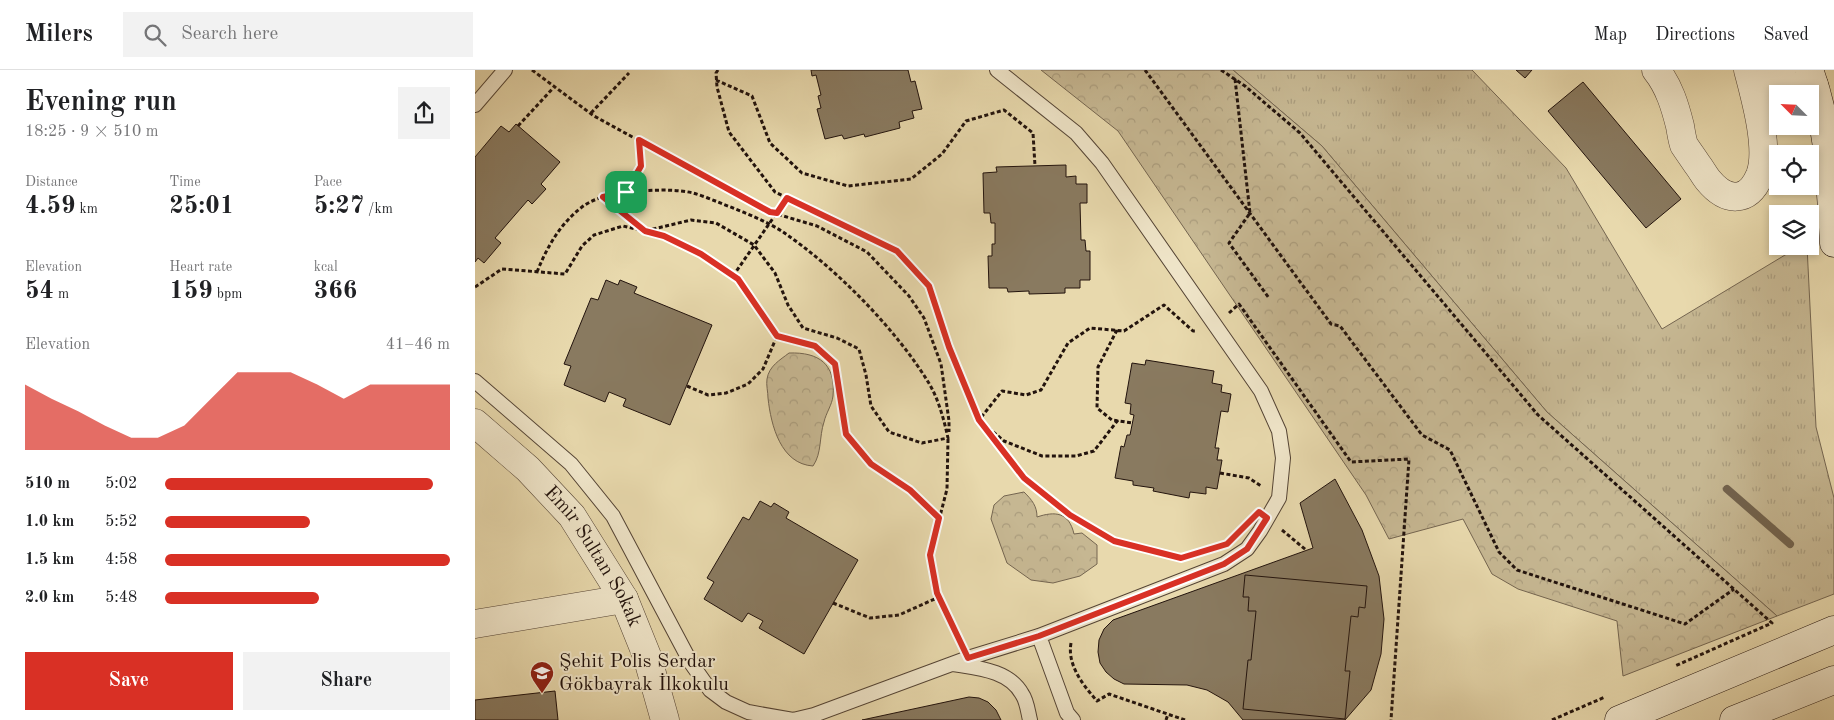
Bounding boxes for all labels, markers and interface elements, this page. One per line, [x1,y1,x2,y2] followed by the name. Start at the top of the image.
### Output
[123,12,473,57] search box
[141,21,169,49] icon: search
[25,23,93,47] text: Milers
[181,25,278,44] text: Search here
[1594,26,1627,44] text: Map
[1655,26,1735,44] text: Directions
[1763,26,1809,44] text: Saved
[1769,85,1819,135] north arrow
[1769,85,1819,255] map controls
[398,87,450,139] button: share
[25,89,177,117] text: Evening run
[25,124,158,140] text: 18:25 · 9 × 510 m
[1769,145,1819,195] button: locate
[605,171,647,213] pin
[25,175,78,189] text: Distance
[169,175,201,189] text: Time
[314,175,342,189] text: Pace
[612,178,640,206] icon: arrive
[25,194,76,219] text: 4.59
[169,194,234,219] text: 25:01
[314,194,364,219] text: 5:27
[76,202,98,216] text: km
[364,202,393,216] text: /km
[1769,205,1819,255] button: layers
[25,260,82,274] text: Elevation
[169,260,232,274] text: Heart rate
[314,260,338,274] text: kcal
[25,279,54,304] text: 54
[169,279,213,304] text: 159
[314,279,357,304] text: 366
[54,287,69,301] text: m
[213,287,242,301] text: bpm
[25,337,90,353] text: Elevation
[386,337,450,353] text: 41–46 m
[25,476,70,492] text: 510 m
[105,476,137,492] text: 5:02
[540,483,644,630] street label: Emir Sultan Sokak
[25,514,74,530] text: 1.0 km
[105,514,137,530] text: 5:52
[25,552,74,568] text: 1.5 km
[105,552,137,568] text: 4:58
[25,590,74,606] text: 2.0 km
[105,590,137,606] text: 5:48
[25,652,233,710] button: Save
[243,652,450,710] button: Share
[559,652,729,695] place label: Şehit Polis Serdar Gökbayrak İlkokulu
[529,660,555,694] school or university icon: Şehit Polis Serdar Gökbayrak İlkokulu

